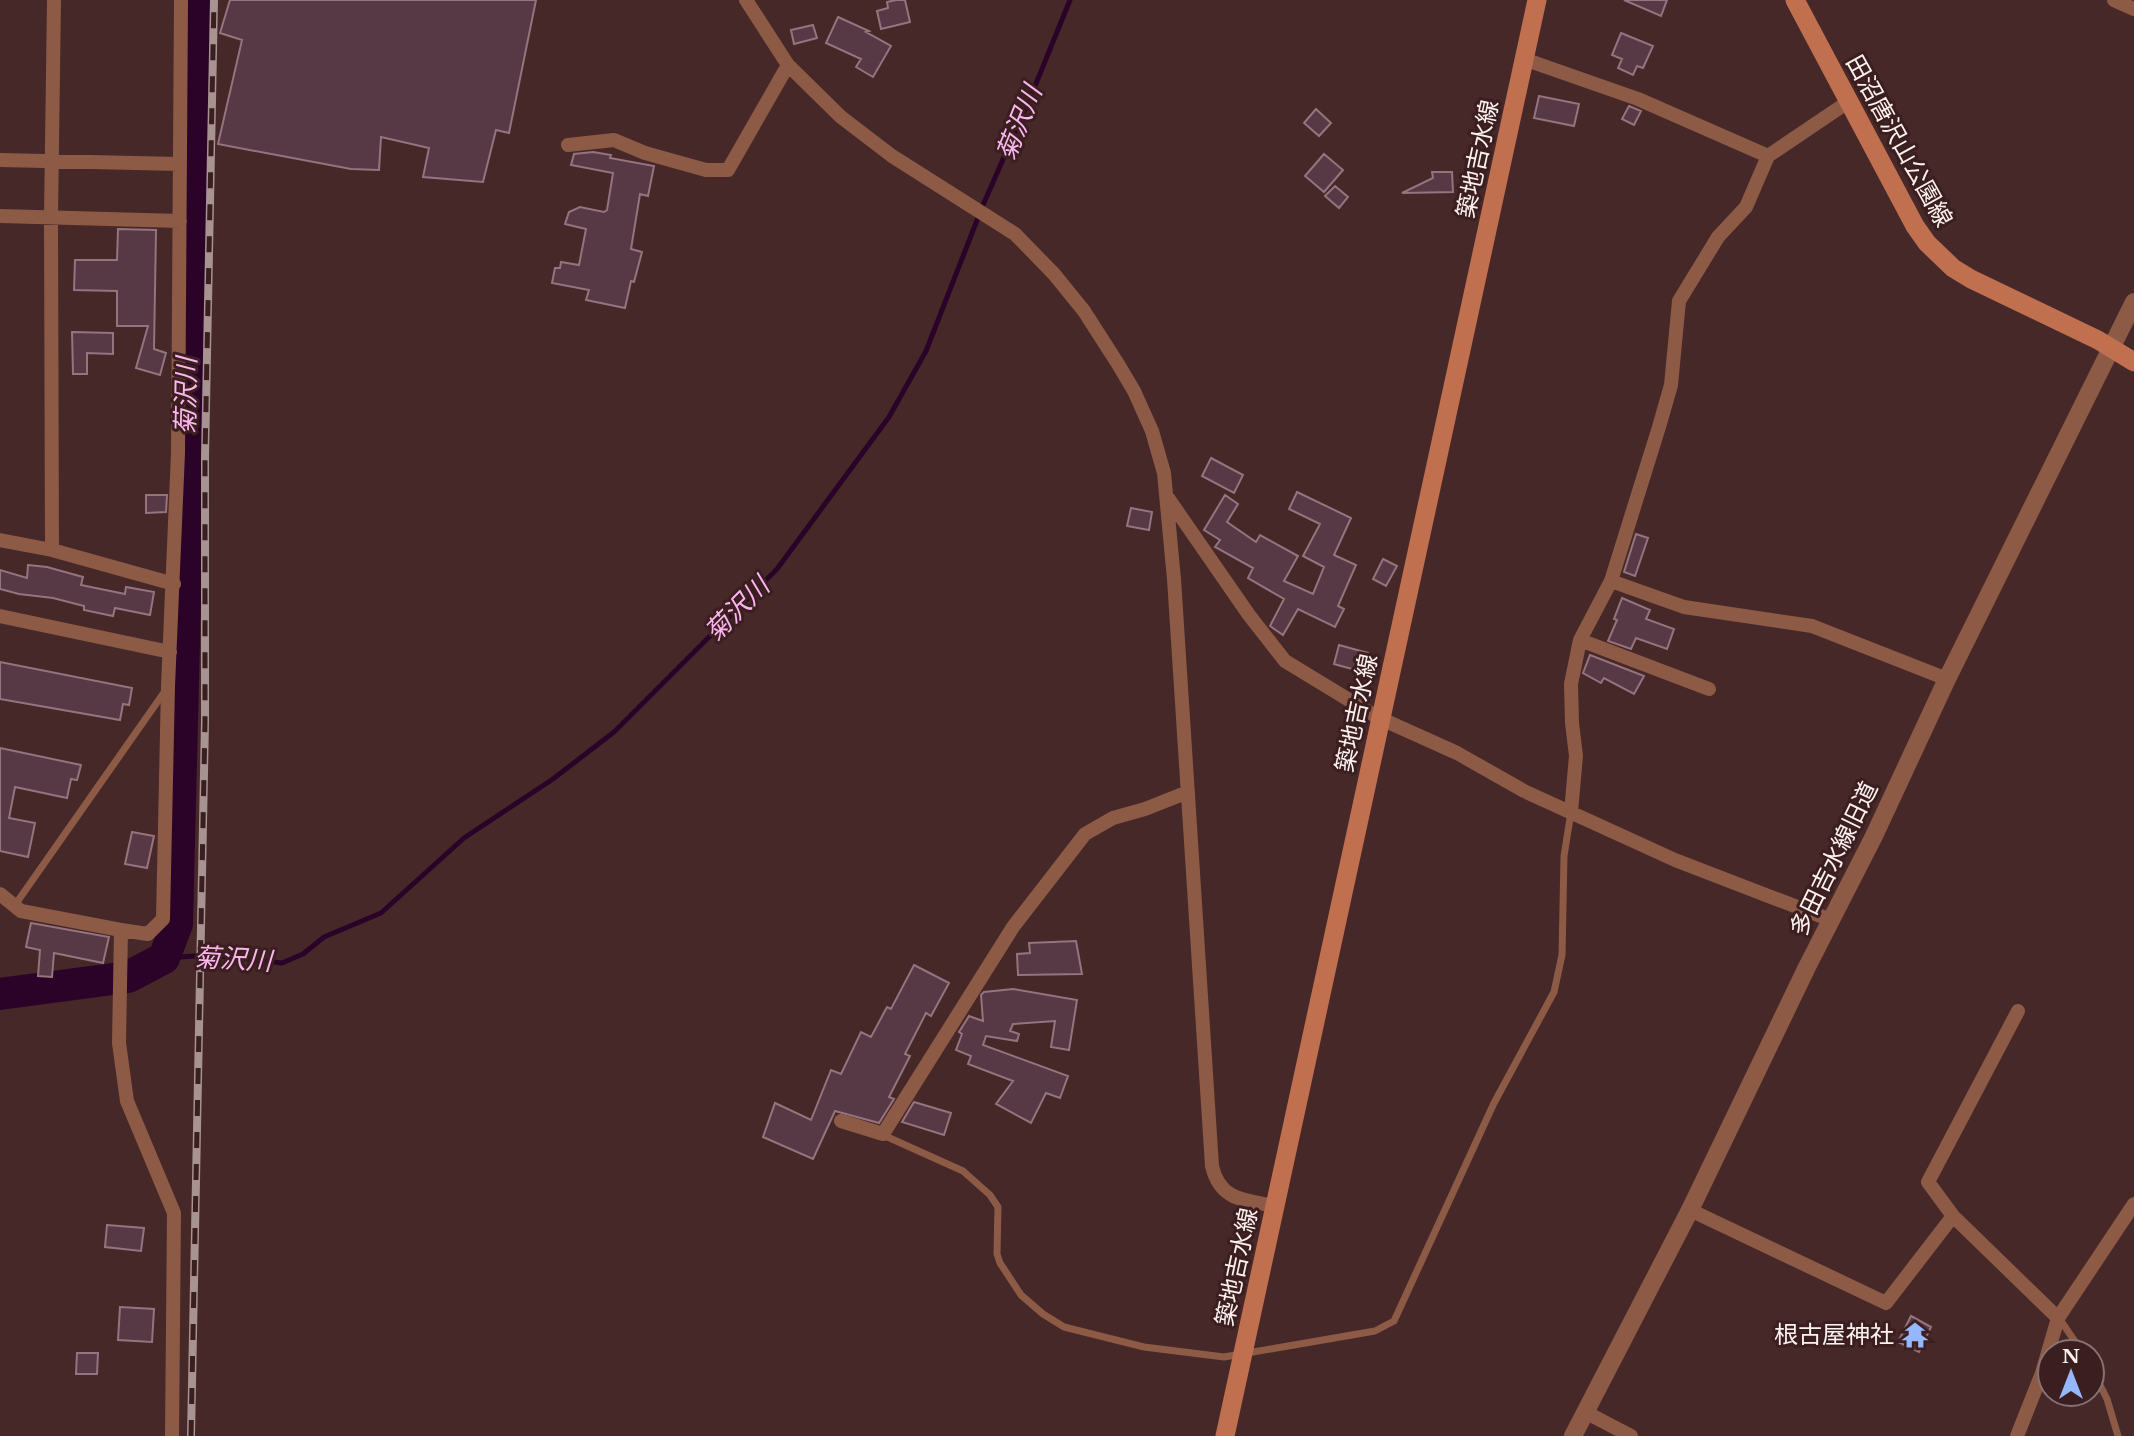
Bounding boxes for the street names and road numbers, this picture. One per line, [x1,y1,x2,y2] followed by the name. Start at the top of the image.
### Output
[1840,50,1959,232] street label: 田沼唐沢山公園線
[1451,97,1504,221] street label: 築地吉水線
[1330,651,1383,775] street label: 築地吉水線
[1784,777,1883,941] street label: 多田吉水線旧道
[1210,1205,1263,1329] street label: 築地吉水線

